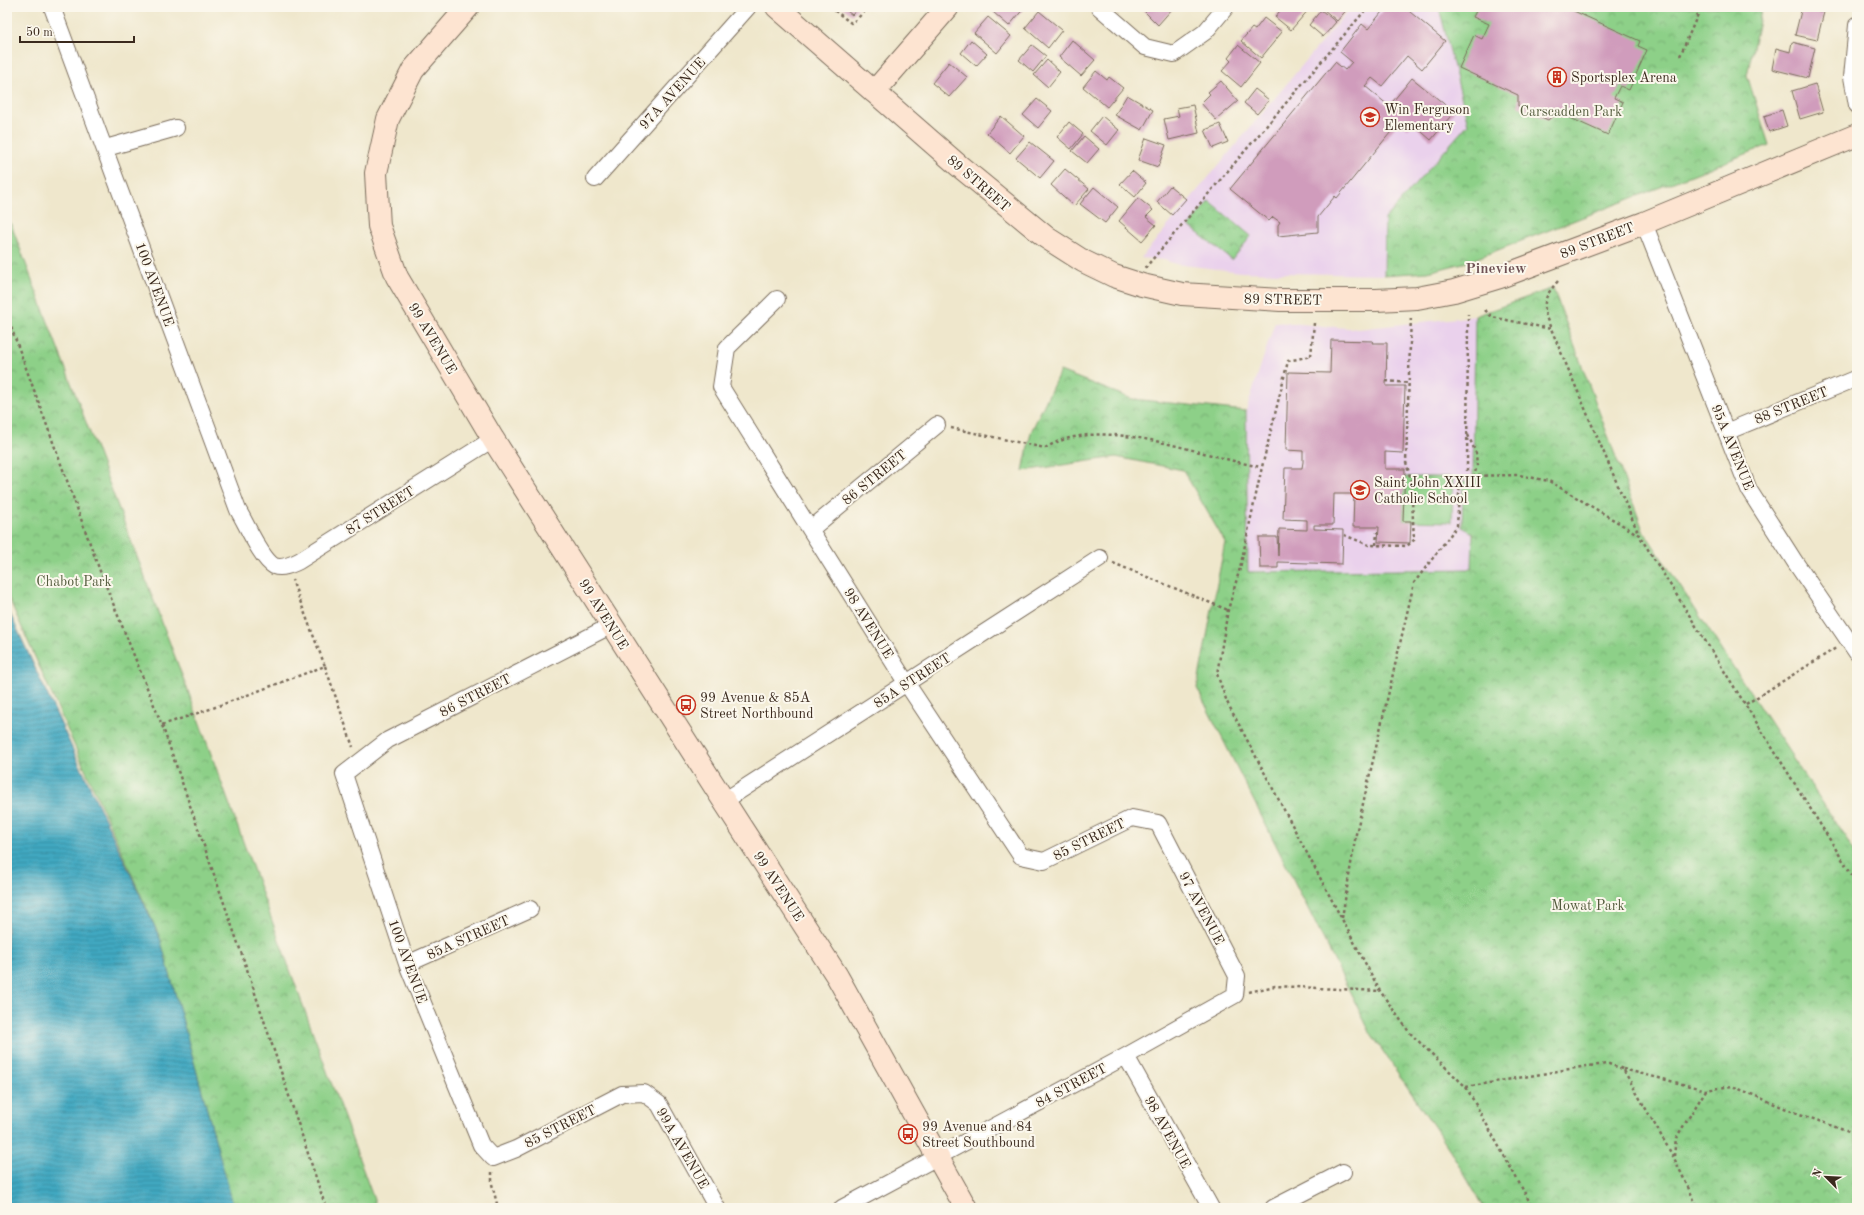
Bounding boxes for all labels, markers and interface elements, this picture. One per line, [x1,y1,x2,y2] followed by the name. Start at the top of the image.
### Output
[20,18,134,44] scale bar
[26,26,53,39] text: 50 m
[637,55,708,132] street label: 97A AVENUE
[1546,66,1568,88] building icon: Sportsplex Arena
[1571,71,1677,85] place label: Sportsplex Arena
[1384,103,1470,133] place label: Win Ferguson Elementary
[1520,105,1622,119] park label: Carscadden Park
[1359,106,1381,128] school or university icon: Win Ferguson Elementary
[944,153,1012,215] street label: 89 STREET
[1558,220,1636,261] street label: 89 STREET
[132,240,176,328] street label: 100 AVENUE
[1465,262,1527,277] district label: Pineview
[1244,292,1322,308] street label: 89 STREET
[405,300,459,377] street label: 99 AVENUE
[1753,385,1830,427] street label: 88 STREET
[1709,403,1756,492] street label: 95A AVENUE
[840,448,909,508] street label: 86 STREET
[1374,476,1481,506] place label: Saint John XXIII Catholic School
[1349,479,1371,501] school or university icon: Saint John XXIII Catholic School
[344,484,417,538] street label: 87 STREET
[36,575,112,589] park label: Chabot Park
[576,577,630,652] street label: 99 AVENUE
[841,586,895,661] street label: 98 AVENUE
[871,651,954,711] street label: 85A STREET
[437,672,513,720] street label: 86 STREET
[700,691,813,721] place label: 99 Avenue & 85A Street Northbound
[675,694,697,716] bus stop icon: 99 Avenue & 85A Street Northbound
[1051,816,1128,863] street label: 85 STREET
[750,849,806,924] street label: 99 AVENUE
[1176,870,1226,947] street label: 97 AVENUE
[1551,899,1625,913] park label: Mowat Park
[425,913,512,962] street label: 85A STREET
[385,917,429,1005] street label: 100 AVENUE
[1034,1061,1109,1110] street label: 84 STREET
[1142,1094,1193,1171] street label: 98 AVENUE
[522,1103,598,1151] street label: 85 STREET
[653,1106,711,1191] street label: 99A AVENUE
[922,1120,1035,1150] place label: 99 Avenue and 84 Street Southbound
[897,1123,919,1145] bus stop icon: 99 Avenue and 84 Street Southbound
[1806,1157,1846,1197] north arrow
[1812,1167,1825,1180] text: N

